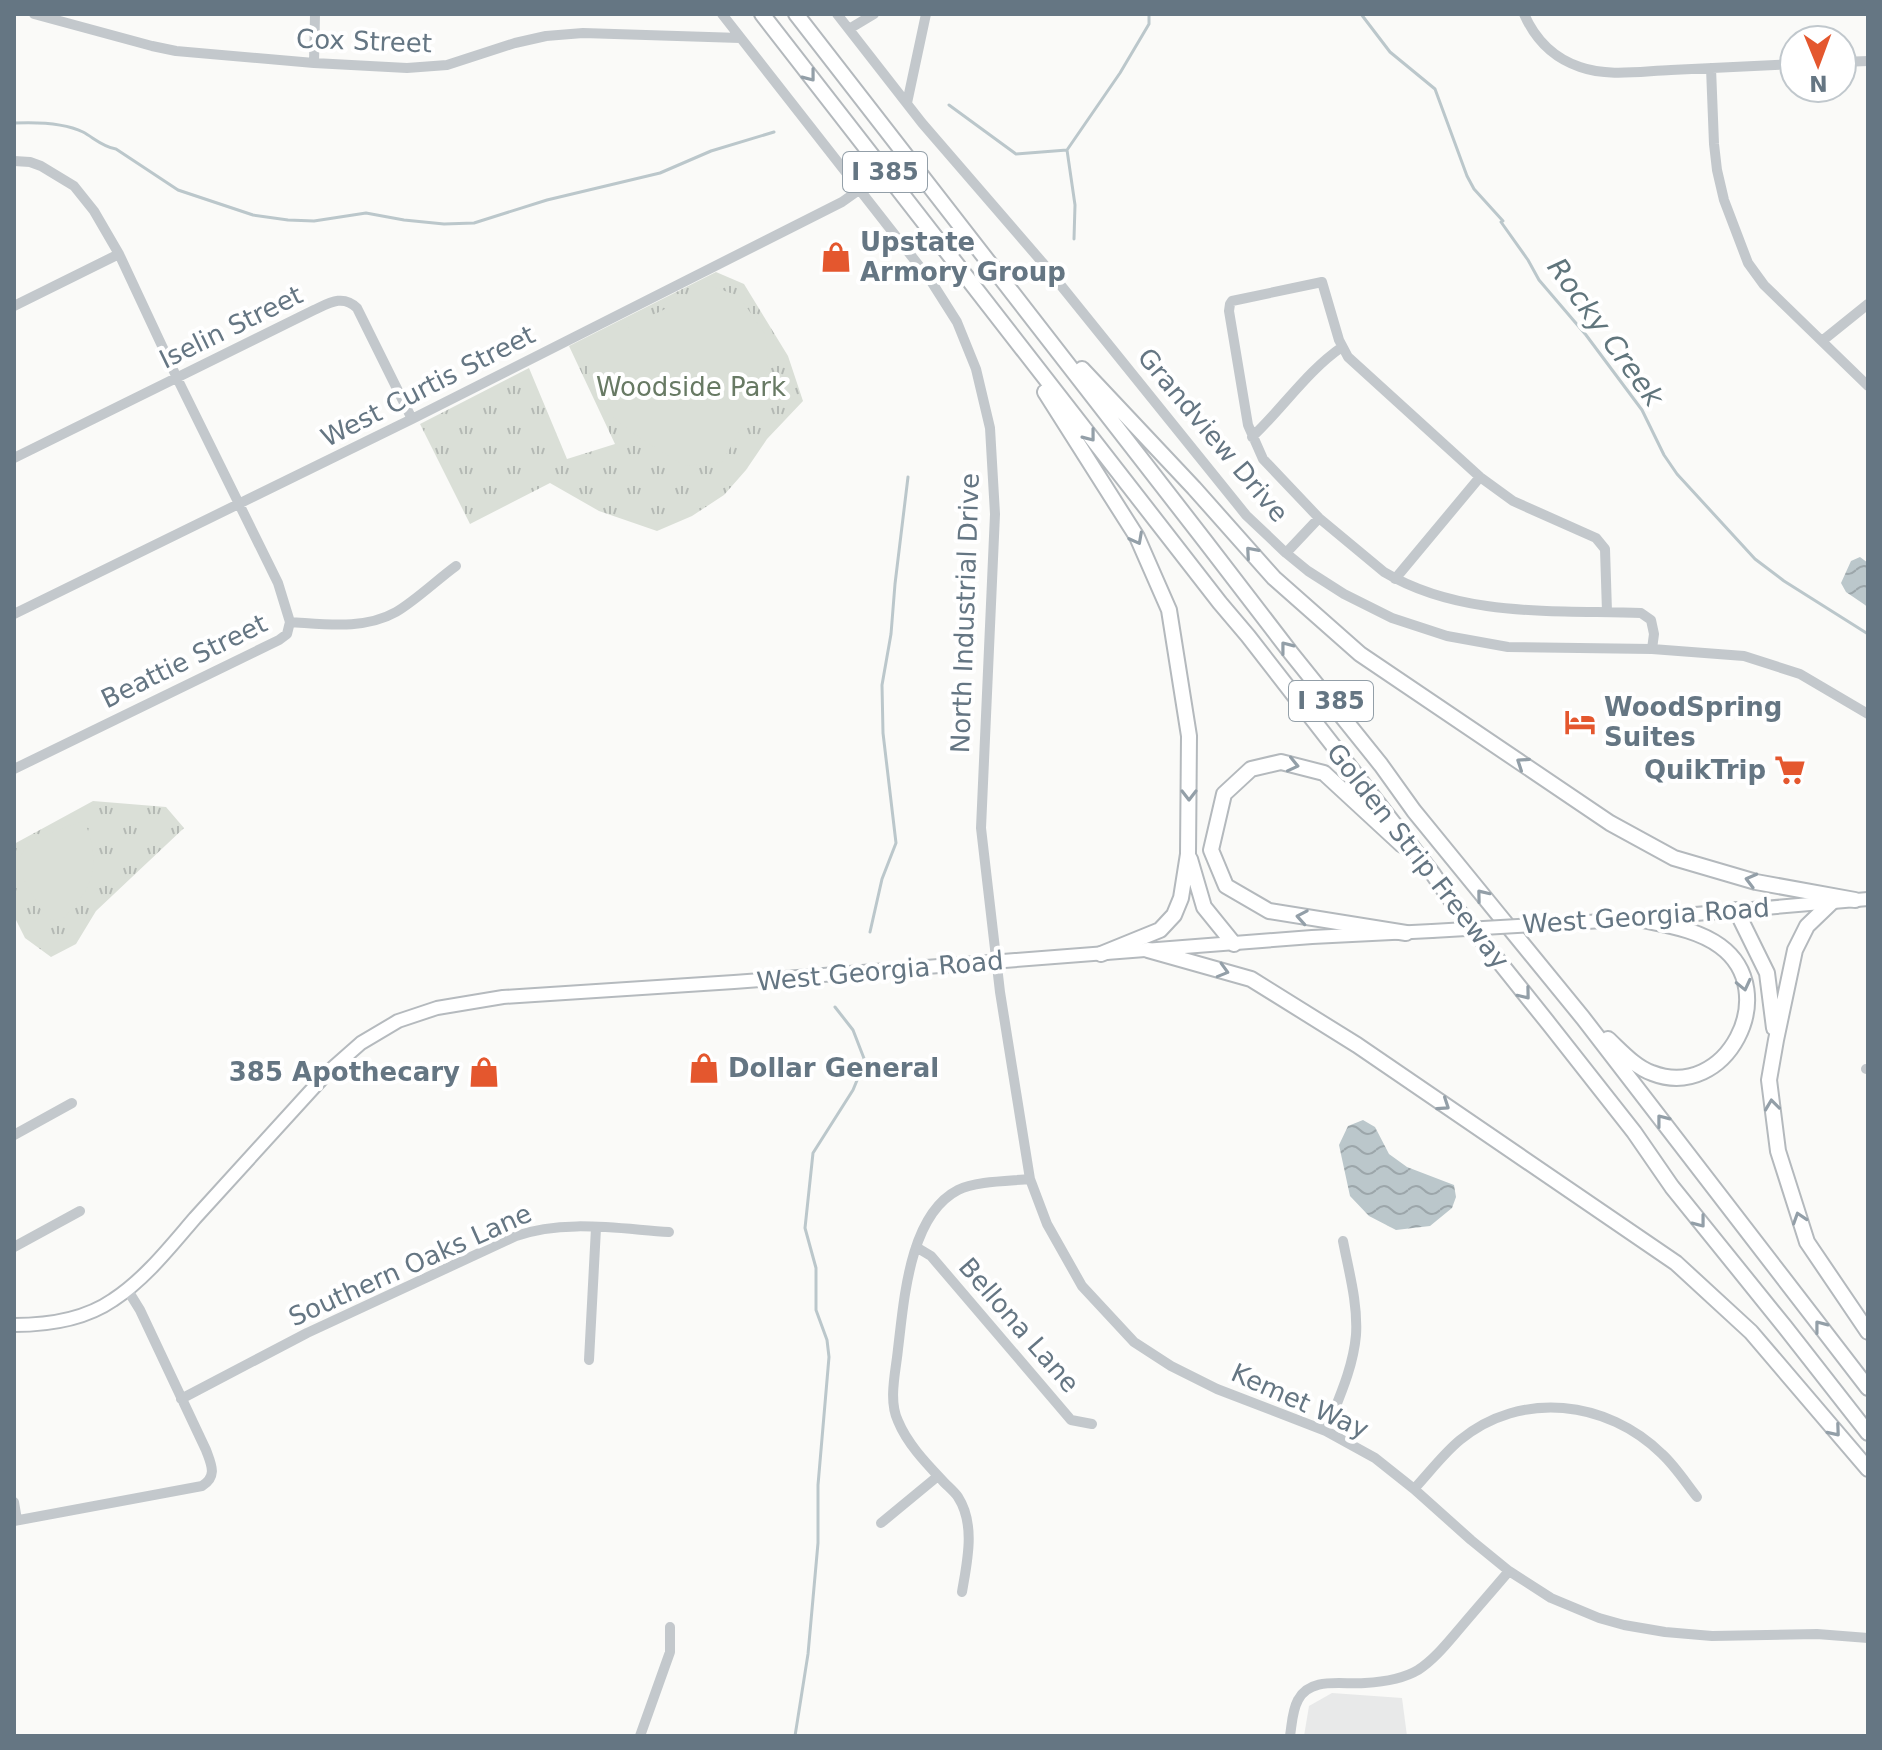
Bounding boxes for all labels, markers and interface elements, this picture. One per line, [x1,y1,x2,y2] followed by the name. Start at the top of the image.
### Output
[296,24,432,58] street label: Cox Street
[1778,24,1858,104] north arrow
[800,67,814,82] one-way arrow
[1809,71,1828,96] text: N
[843,152,927,192] road number: I 385
[860,227,1066,287] place label: Upstate Armory Group
[819,240,853,274] shop icon: Upstate Armory Group
[1541,252,1672,414] water label: Rocky Creek
[155,279,307,375] street label: Iselin Street
[316,319,540,453] street label: West Curtis Street
[1132,342,1294,528] street label: Grandview Drive
[596,372,786,402] park label: Woodside Park
[1080,427,1094,442] one-way arrow
[945,472,985,754] street label: North Industrial Drive
[1127,531,1142,545] one-way arrow
[1246,547,1261,562] one-way arrow
[96,608,272,714] street label: Beattie Street
[1282,641,1296,656] one-way arrow
[1289,681,1373,721] road number: I 385
[1604,692,1782,752] place label: WoodSpring Suites
[1563,705,1597,739] hotel icon: WoodSpring Suites
[1321,737,1515,975] street label: Golden Strip Freeway
[1773,753,1807,787] supermarket icon: QuikTrip
[1644,755,1766,785] place label: QuikTrip
[1286,756,1300,773] one-way arrow
[1516,757,1530,772] one-way arrow
[1180,789,1198,802] one-way arrow
[1744,873,1758,890] one-way arrow
[1477,890,1492,904] one-way arrow
[1521,892,1771,940] street label: West Georgia Road
[1295,909,1308,926] one-way arrow
[755,945,1005,997] street label: West Georgia Road
[1216,962,1230,978] one-way arrow
[1734,977,1751,991] one-way arrow
[1515,985,1530,999] one-way arrow
[687,1051,721,1085] shop icon: Dollar General
[728,1053,939,1083] place label: Dollar General
[467,1055,501,1089] shop icon: 385 Apothecary
[229,1057,460,1087] place label: 385 Apothecary
[1436,1095,1450,1110] one-way arrow
[1764,1098,1781,1111] one-way arrow
[1657,1114,1671,1129] one-way arrow
[284,1198,536,1332] street label: Southern Oaks Lane
[1793,1212,1809,1226] one-way arrow
[1690,1213,1705,1227] one-way arrow
[953,1252,1085,1398] street label: Bellona Lane
[1816,1320,1830,1335] one-way arrow
[1227,1357,1373,1445] street label: Kemet Way
[1825,1422,1840,1436] one-way arrow

